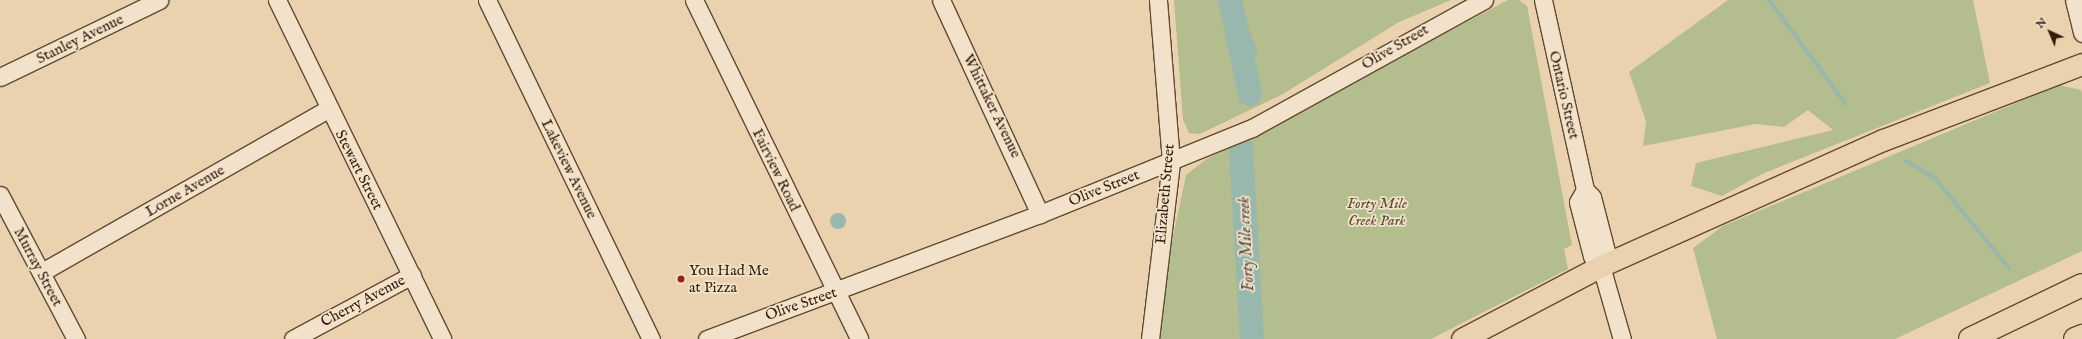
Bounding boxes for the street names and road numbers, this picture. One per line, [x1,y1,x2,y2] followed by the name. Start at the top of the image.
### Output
[33,10,127,68] street label: Stanley Avenue
[1358,21,1432,73] street label: Olive Street
[1545,49,1583,141] street label: Ontario Street
[959,51,1025,161] street label: Whittaker Avenue
[537,116,601,222] street label: Lakeview Avenue
[748,126,804,214] street label: Fairview Road
[331,127,387,213] street label: Stewart Street
[1152,143,1178,245] street label: Elizabeth Street
[142,161,228,221] street label: Lorne Avenue
[1066,166,1142,210] street label: Olive Street
[10,224,66,310] street label: Murray Street
[318,271,408,331] street label: Cherry Avenue
[763,283,839,325] street label: Olive Street

